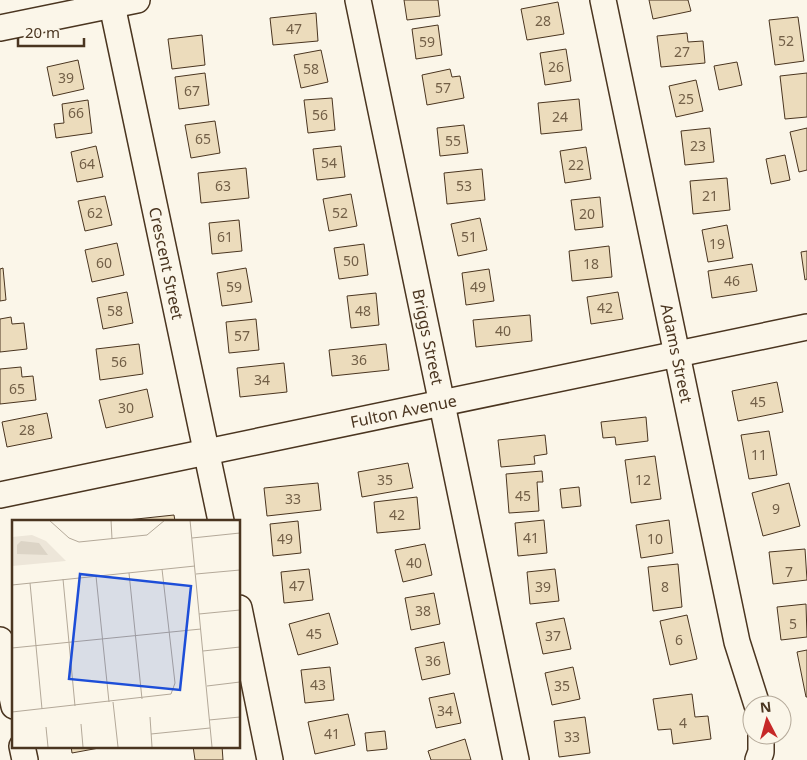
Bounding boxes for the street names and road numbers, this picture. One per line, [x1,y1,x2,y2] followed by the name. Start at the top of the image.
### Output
[144,205,189,322] street label: Crescent Street
[407,287,449,387] street label: Briggs Street
[656,302,698,405] street label: Adams Street
[348,389,459,433] street label: Fulton Avenue

